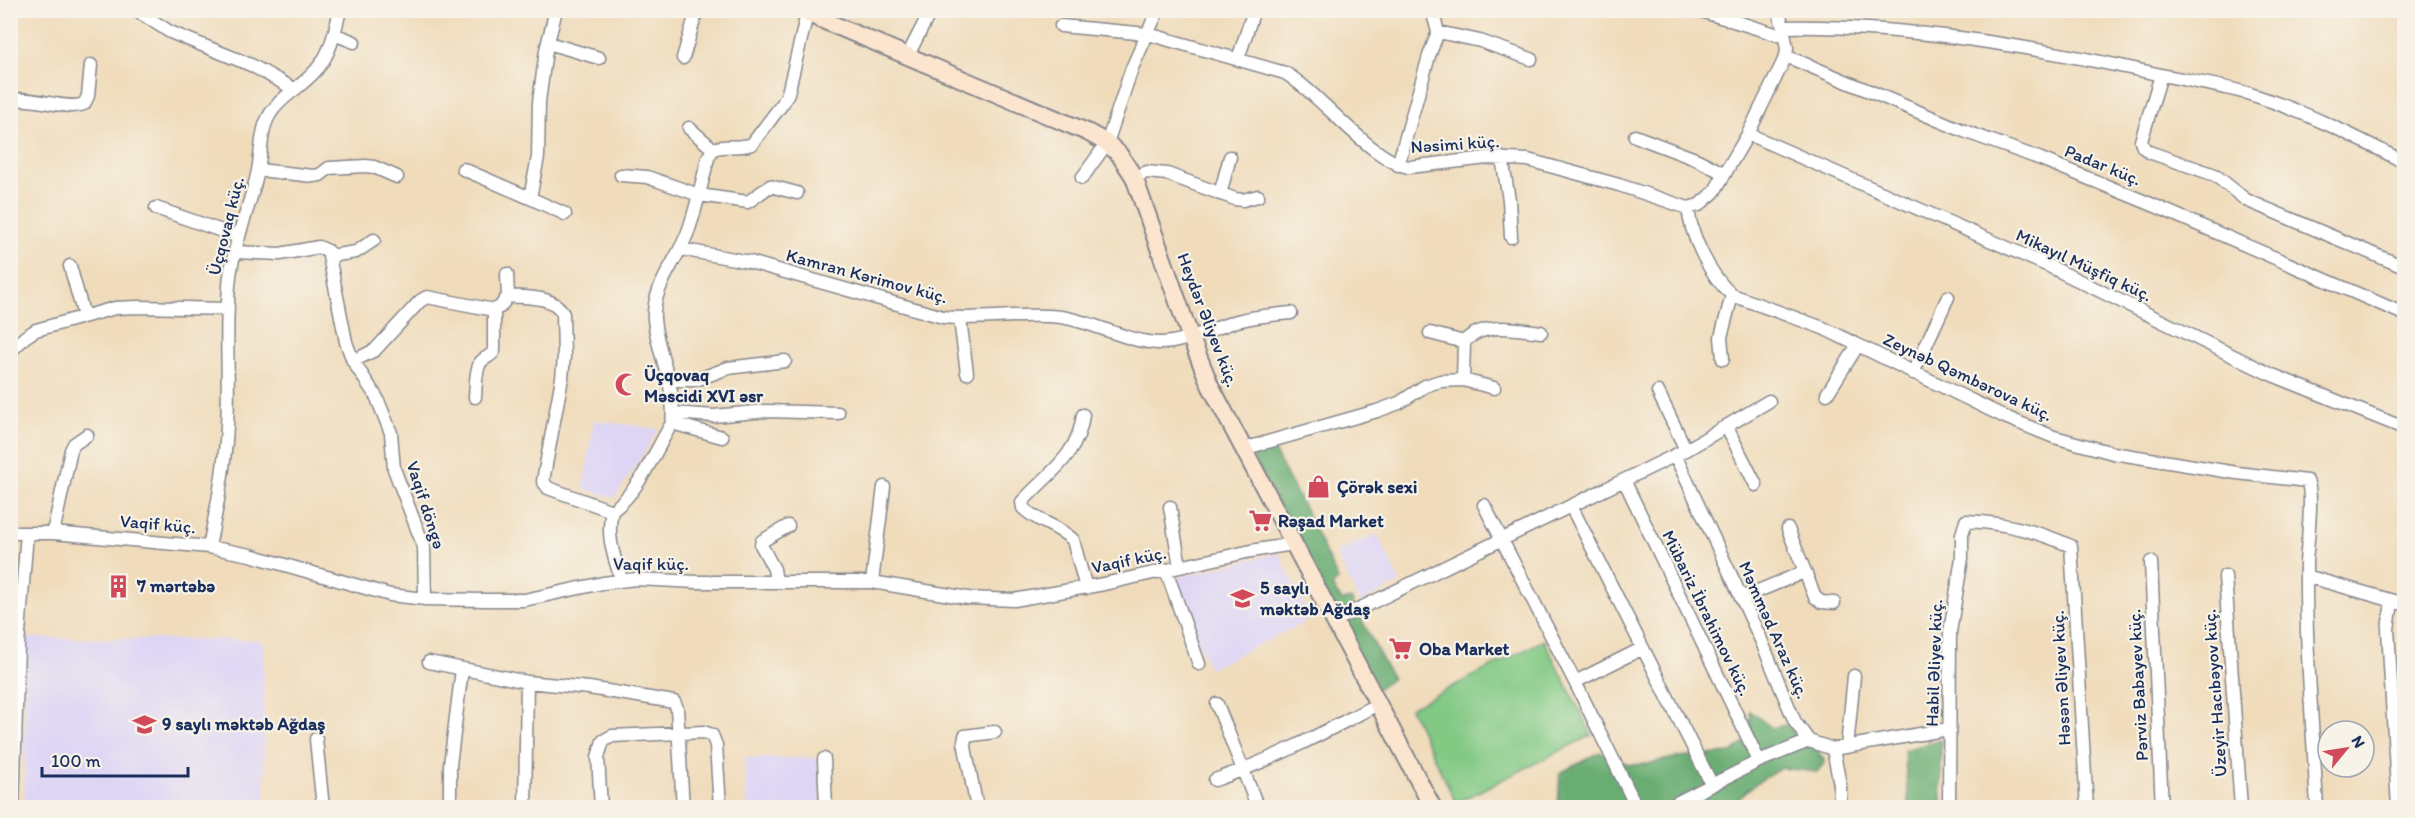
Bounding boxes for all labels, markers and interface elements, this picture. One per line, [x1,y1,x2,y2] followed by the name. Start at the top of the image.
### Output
[1410,130,1500,158] street label: Nəsimi küç.
[2061,140,2145,190] street label: Padar küç.
[203,174,249,278] street label: Üçqovaq küç.
[2012,224,2156,306] street label: Mikayıl Müşfiq küç.
[784,244,950,308] street label: Kamran Kərimov küç.
[1172,250,1244,390] street label: Heydər Əliyev küç.
[1880,328,2056,426] street label: Zeynəb Qəmbərova küç.
[644,364,764,407] place label: Üçqovaq Məscidi XVI əsr
[613,372,639,398] mosque icon: Üçqovaq Məscidi XVI əsr
[401,458,451,552] street label: Vaqif döngə
[1306,474,1332,500] shop icon: Çörək sexi
[1337,476,1417,498] place label: Çörək sexi
[1247,508,1273,534] supermarket icon: Rəşad Market
[119,510,197,538] street label: Vaqif küç.
[1278,510,1384,532] place label: Rəşad Market
[1657,526,1757,700] street label: Mübariz İbrahimov küç.
[1090,541,1168,579] street label: Vaqif küç.
[613,553,689,575] street label: Vaqif küç.
[1734,558,1814,702] street label: Məmməd Araz küç.
[106,573,132,599] building icon: 7 mərtəbə
[136,575,215,597] place label: 7 mərtəbə
[1259,577,1370,620] place label: 5 saylı məktəb Ağdaş
[1229,585,1255,611] school or university icon: 5 saylı məktəb Ağdaş
[1921,599,1947,727] street label: Habil Əliyev küç.
[2123,608,2153,762] street label: Pərviz Babayev küç.
[2198,608,2232,778] street label: Üzeyir Hacıbəyov küç.
[2046,610,2076,746] street label: Həsən Əliyev küç.
[1388,636,1414,662] supermarket icon: Oba Market
[1419,638,1510,660] place label: Oba Market
[131,711,157,737] school or university icon: 9 saylı məktəb Ağdaş
[162,713,325,735] place label: 9 saylı məktəb Ağdaş
[2316,719,2376,779] north arrow
[2348,732,2369,751] text: N
[42,740,188,778] scale bar
[51,750,101,772] text: 100 m

